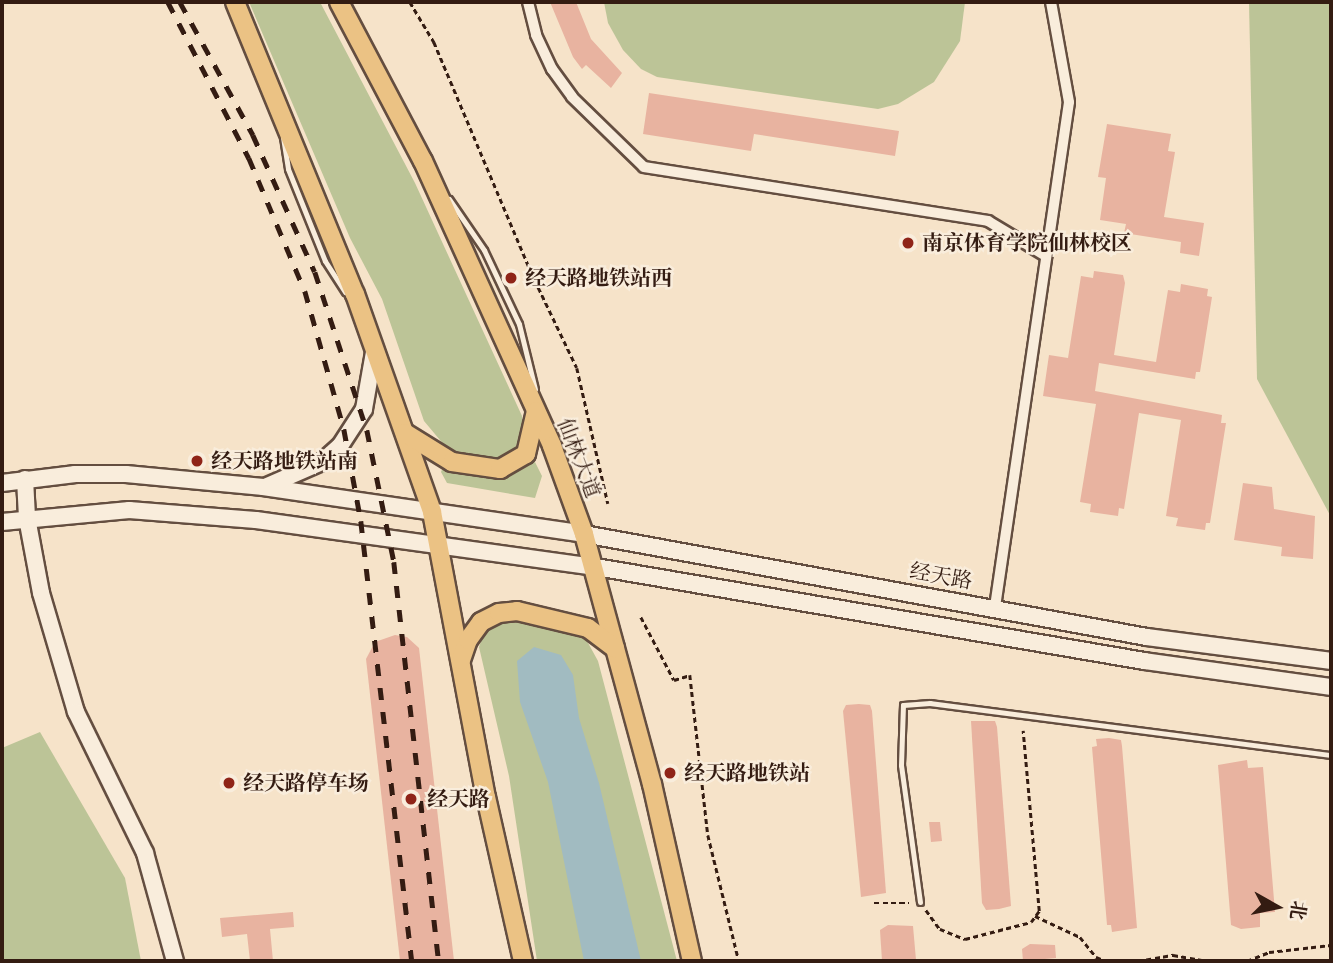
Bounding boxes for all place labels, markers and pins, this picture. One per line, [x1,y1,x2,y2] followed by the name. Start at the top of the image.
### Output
[922,230,1132,256] place label: 南京体育学院仙林校区
[900,235,916,251] marker: 南京体育学院仙林校区
[525,265,672,291] place label: 经天路地铁站西
[503,270,519,286] marker: 经天路地铁站西
[211,448,358,474] place label: 经天路地铁站南
[189,453,205,469] marker: 经天路地铁站南
[684,760,810,786] place label: 经天路地铁站
[662,765,678,781] marker: 经天路地铁站
[243,770,369,796] place label: 经天路停车场
[221,775,237,791] marker: 经天路停车场
[427,786,490,812] place label: 经天路
[401,789,421,809] marker: 经天路

